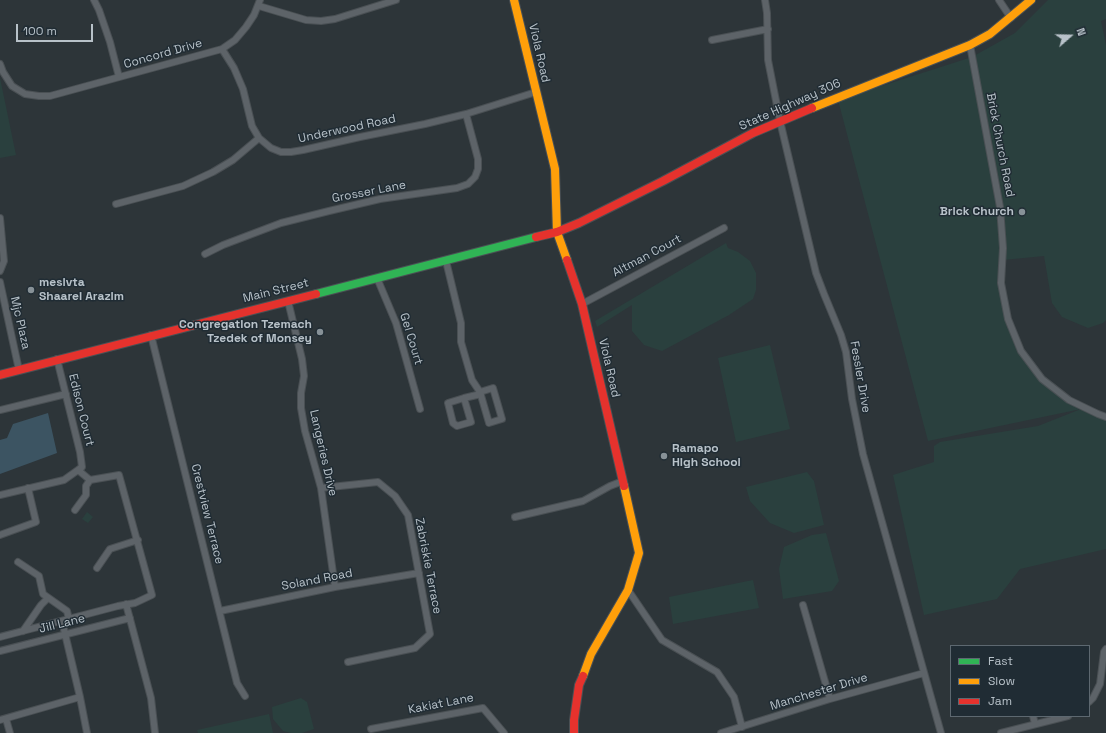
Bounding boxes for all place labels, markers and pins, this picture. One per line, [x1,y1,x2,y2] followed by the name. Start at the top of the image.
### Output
[940,205,1014,219] place label: Brick Church
[1017,207,1027,217] marker: Brick Church
[39,276,124,304] place label: mesivta Shaarei Arazim
[26,285,36,295] marker: mesivta Shaarei Arazim
[179,318,312,346] place label: Congregation Tzemach Tzedek of Monsey
[315,327,325,337] marker: Congregation Tzemach Tzedek of Monsey
[672,442,741,470] place label: Ramapo High School
[659,451,669,461] marker: Ramapo High School

